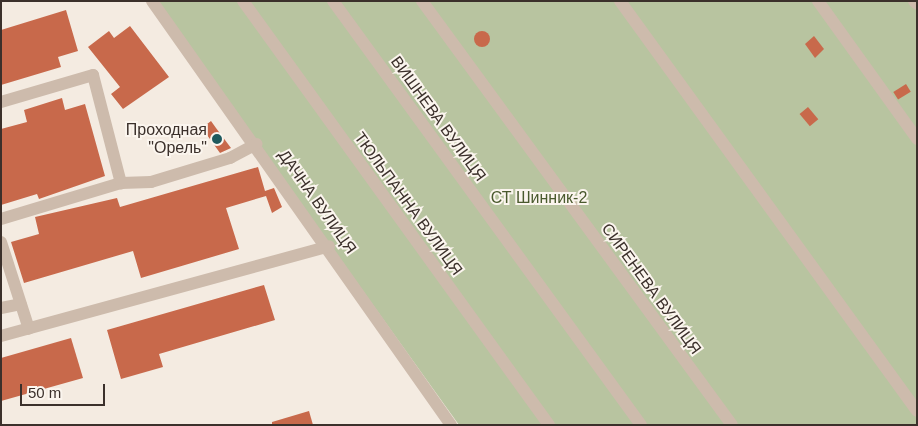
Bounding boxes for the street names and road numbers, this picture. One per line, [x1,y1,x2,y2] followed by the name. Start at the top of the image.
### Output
[386,53,490,185] street label: ВИШНЕВА ВУЛИЦЯ
[350,129,466,279] street label: ТЮЛЬПАННА ВУЛИЦЯ
[274,146,360,258] street label: ДАЧНА ВУЛИЦЯ
[597,220,705,358] street label: СИРЕНЕВА ВУЛИЦЯ

